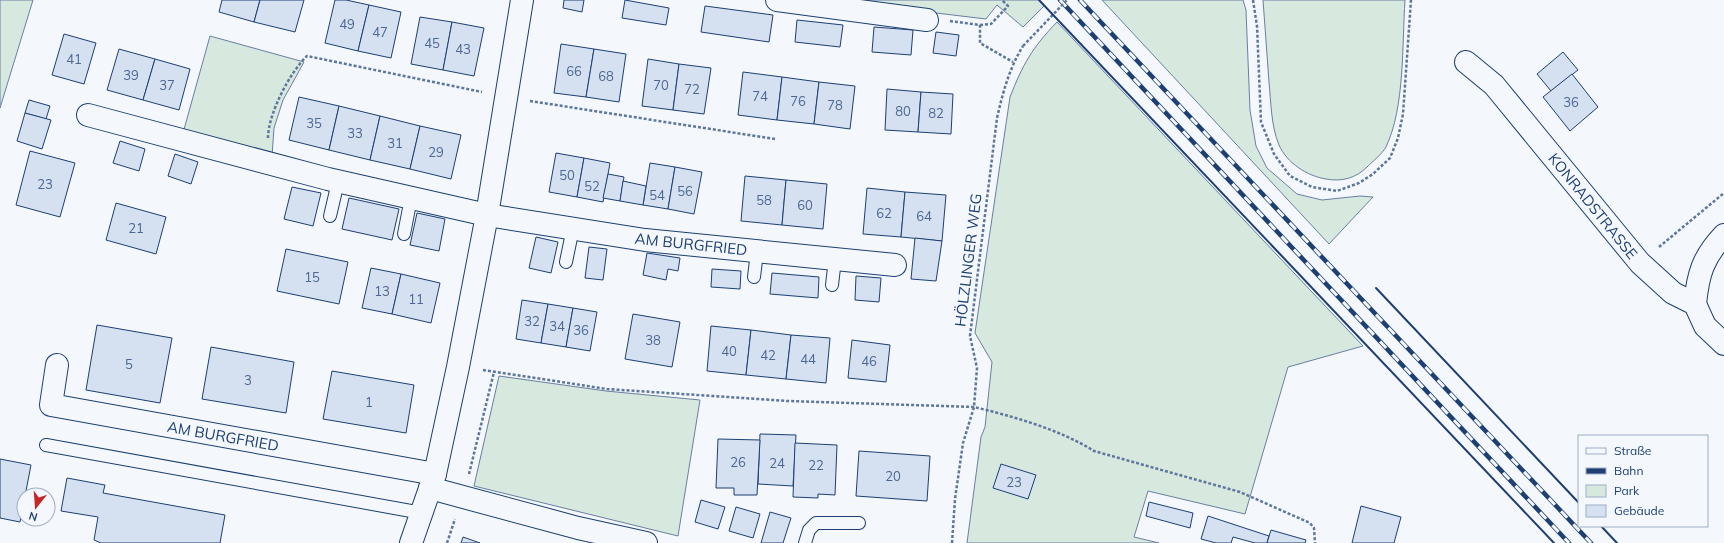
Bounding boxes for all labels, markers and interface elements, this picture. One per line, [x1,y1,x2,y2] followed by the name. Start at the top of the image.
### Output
[339,16,355,32] house number: 49
[372,24,388,40] house number: 47
[424,35,440,51] house number: 45
[455,41,471,57] house number: 43
[66,51,82,67] house number: 41
[566,63,582,79] house number: 66
[123,67,139,83] house number: 39
[598,68,614,84] house number: 68
[159,77,175,93] house number: 37
[653,77,669,93] house number: 70
[684,81,700,97] house number: 72
[752,88,768,104] house number: 74
[790,93,806,109] house number: 76
[1563,94,1579,110] house number: 36
[827,97,843,113] house number: 78
[895,103,911,119] house number: 80
[928,105,944,121] house number: 82
[306,115,322,131] house number: 35
[347,125,363,141] house number: 33
[387,135,403,151] house number: 31
[428,144,444,160] house number: 29
[1544,149,1642,263] street label: KONRADSTRASSE
[559,167,575,183] house number: 50
[37,176,53,192] house number: 23
[584,178,600,194] house number: 52
[677,183,693,199] house number: 56
[649,187,665,203] house number: 54
[756,192,772,208] house number: 58
[950,192,986,328] street label: HÖLZLINGER WEG
[797,197,813,213] house number: 60
[876,205,892,221] house number: 62
[916,208,932,224] house number: 64
[128,220,144,236] house number: 21
[634,229,748,259] street label: AM BURGFRIED
[304,269,320,285] house number: 15
[374,283,390,299] house number: 13
[408,291,424,307] house number: 11
[524,313,540,329] house number: 32
[549,318,565,334] house number: 34
[573,322,589,338] house number: 36
[645,332,661,348] house number: 38
[721,343,737,359] house number: 40
[760,347,776,363] house number: 42
[800,351,816,367] house number: 44
[861,353,877,369] house number: 46
[125,356,133,372] house number: 5
[244,372,252,388] house number: 3
[365,394,373,410] house number: 1
[166,417,280,455] street label: AM BURGFRIED
[1578,435,1708,527] legend
[1614,443,1651,458] text: Straße
[730,454,746,470] house number: 26
[769,455,785,471] house number: 24
[808,457,824,473] house number: 22
[1614,463,1643,478] text: Bahn
[885,468,901,484] house number: 20
[1006,474,1022,490] house number: 23
[1614,483,1640,498] text: Park
[16,487,56,527] north arrow
[1614,503,1664,518] text: Gebäude
[27,509,39,524] text: N

